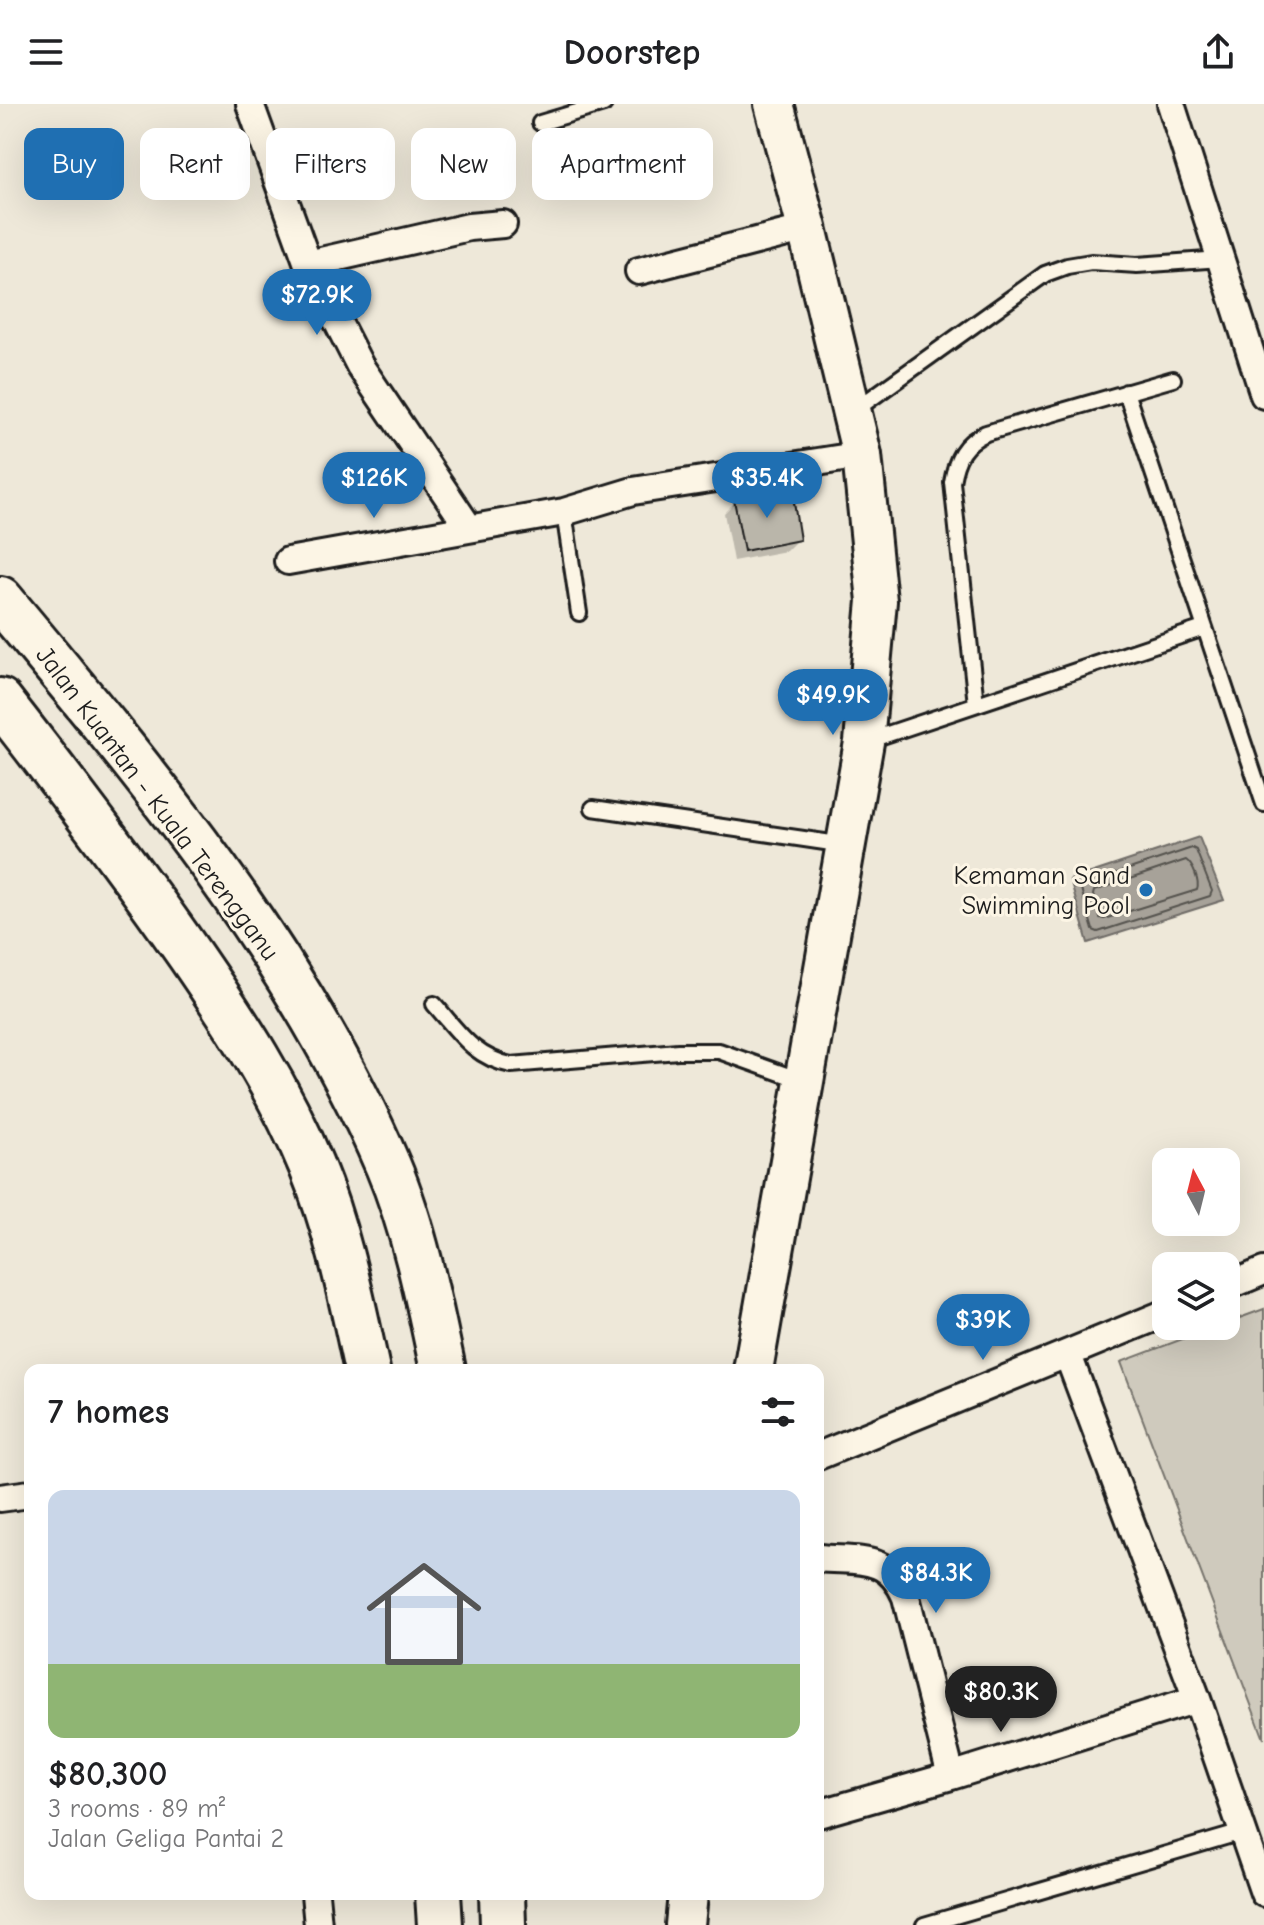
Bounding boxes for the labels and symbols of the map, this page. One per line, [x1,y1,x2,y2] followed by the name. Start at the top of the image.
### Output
[252,269,382,337] pin: $72.9K
[318,452,430,520] pin: $126K
[702,452,832,520] pin: $35.4K
[29,641,285,966] street label: Jalan Kuantan - Kuala Terengganu
[768,669,898,737] pin: $49.9K
[954,861,1130,921] place label: Kemaman Sand Swimming Pool
[1137,881,1155,899] marker: Kemaman Sand Swimming Pool
[1152,1148,1240,1236] north arrow
[936,1294,1030,1362] pin: $39K
[871,1547,1001,1615] pin: $84.3K
[936,1666,1066,1734] pin: $80.3K

